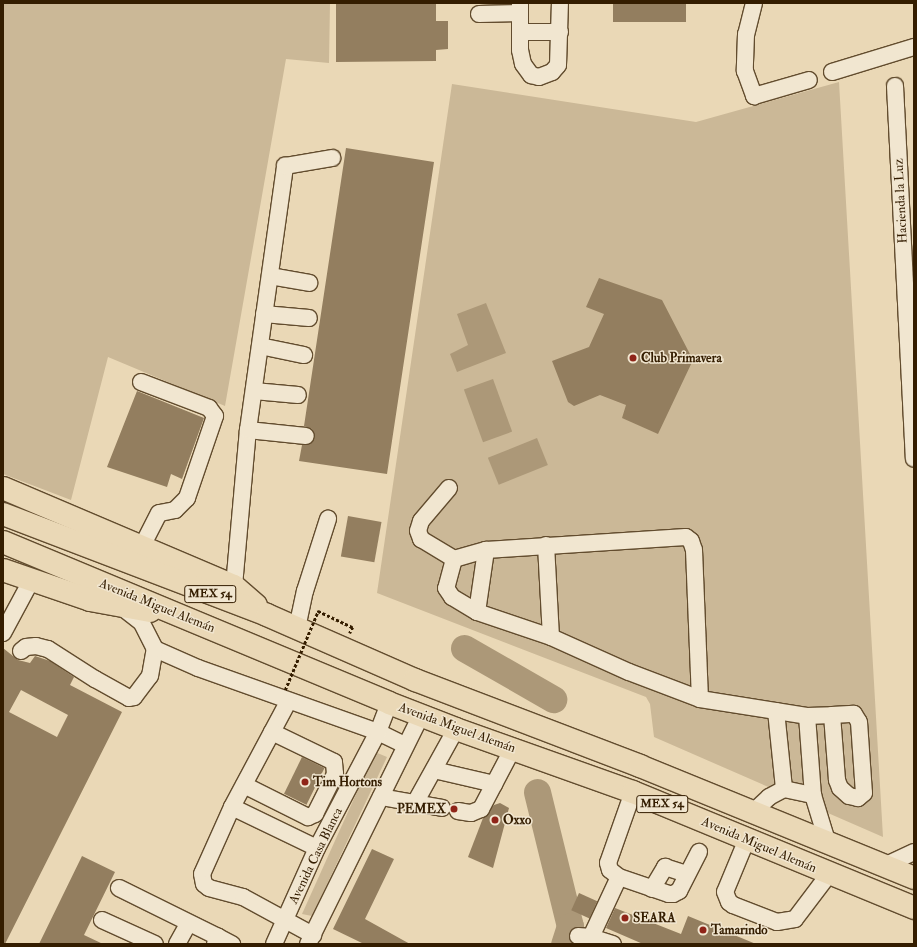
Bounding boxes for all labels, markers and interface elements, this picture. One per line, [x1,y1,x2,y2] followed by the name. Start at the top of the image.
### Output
[891,158,911,244] street label: Hacienda la Luz
[641,350,722,366] place label: Club Primavera
[628,353,638,363] marker: Club Primavera
[97,576,217,636] street label: Avenida Miguel Alemán
[184,584,236,604] road number: MEX 54
[396,700,518,756] street label: Avenida Miguel Alemán
[313,774,382,790] place label: Tim Hortons
[300,777,310,787] marker: Tim Hortons
[636,794,688,814] road number: MEX 54
[397,801,446,817] place label: PEMEX
[449,804,459,814] marker: PEMEX
[286,805,346,907] street label: Avenida Casa Blanca
[503,812,531,828] place label: Oxxo
[699,814,819,876] street label: Avenida Miguel Alemán
[490,815,500,825] marker: Oxxo
[633,910,675,926] place label: SEARA
[620,913,630,923] marker: SEARA
[711,922,768,938] place label: Tamarindo
[698,925,708,935] marker: Tamarindo

